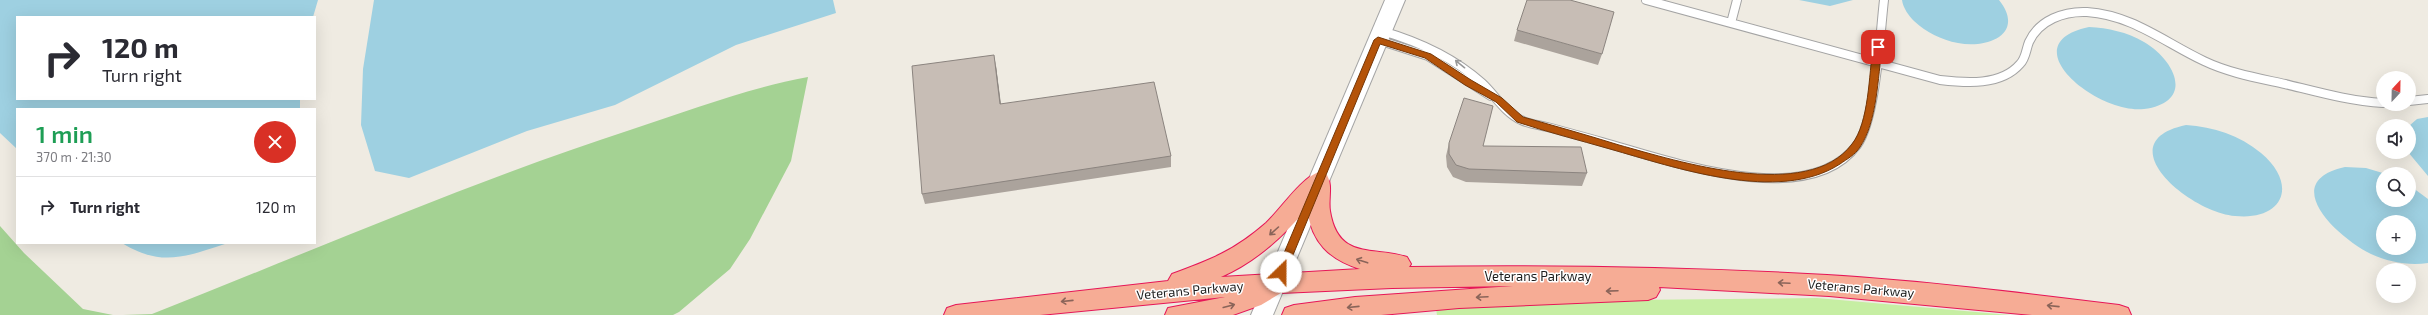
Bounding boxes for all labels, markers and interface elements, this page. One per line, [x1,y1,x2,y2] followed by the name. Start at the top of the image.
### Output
[102,30,179,64] text: 120 m
[1861,30,1895,64] pin
[36,32,88,84] icon: right
[1867,36,1889,58] icon: arrive
[1454,60,1465,69] one-way arrow
[102,64,182,86] text: Turn right
[2376,71,2416,111] north arrow
[2376,71,2416,303] map controls
[36,119,93,148] text: 1 min
[2376,119,2416,159] button: sound
[254,121,296,163] button: close
[36,149,112,165] text: 370 m · 21:30
[2376,167,2416,207] button: search
[36,196,58,218] icon: right
[70,198,140,216] text: Turn right
[256,198,296,216] text: 120 m
[2376,215,2416,255] button: +
[1269,226,1279,235] one-way arrow
[1260,251,1302,293] position arrow
[1355,257,1368,264] one-way arrow
[2376,263,2416,303] button: −
[1484,268,1592,284] street label: Veterans Parkway
[1807,275,1915,301] street label: Veterans Parkway
[1136,277,1244,303] street label: Veterans Parkway
[1778,279,1791,286] one-way arrow
[1606,288,1619,295] one-way arrow
[1476,293,1489,301] one-way arrow
[1061,298,1074,305] one-way arrow
[1222,302,1235,309] one-way arrow
[1347,303,1360,311] one-way arrow
[2047,303,2060,310] one-way arrow

